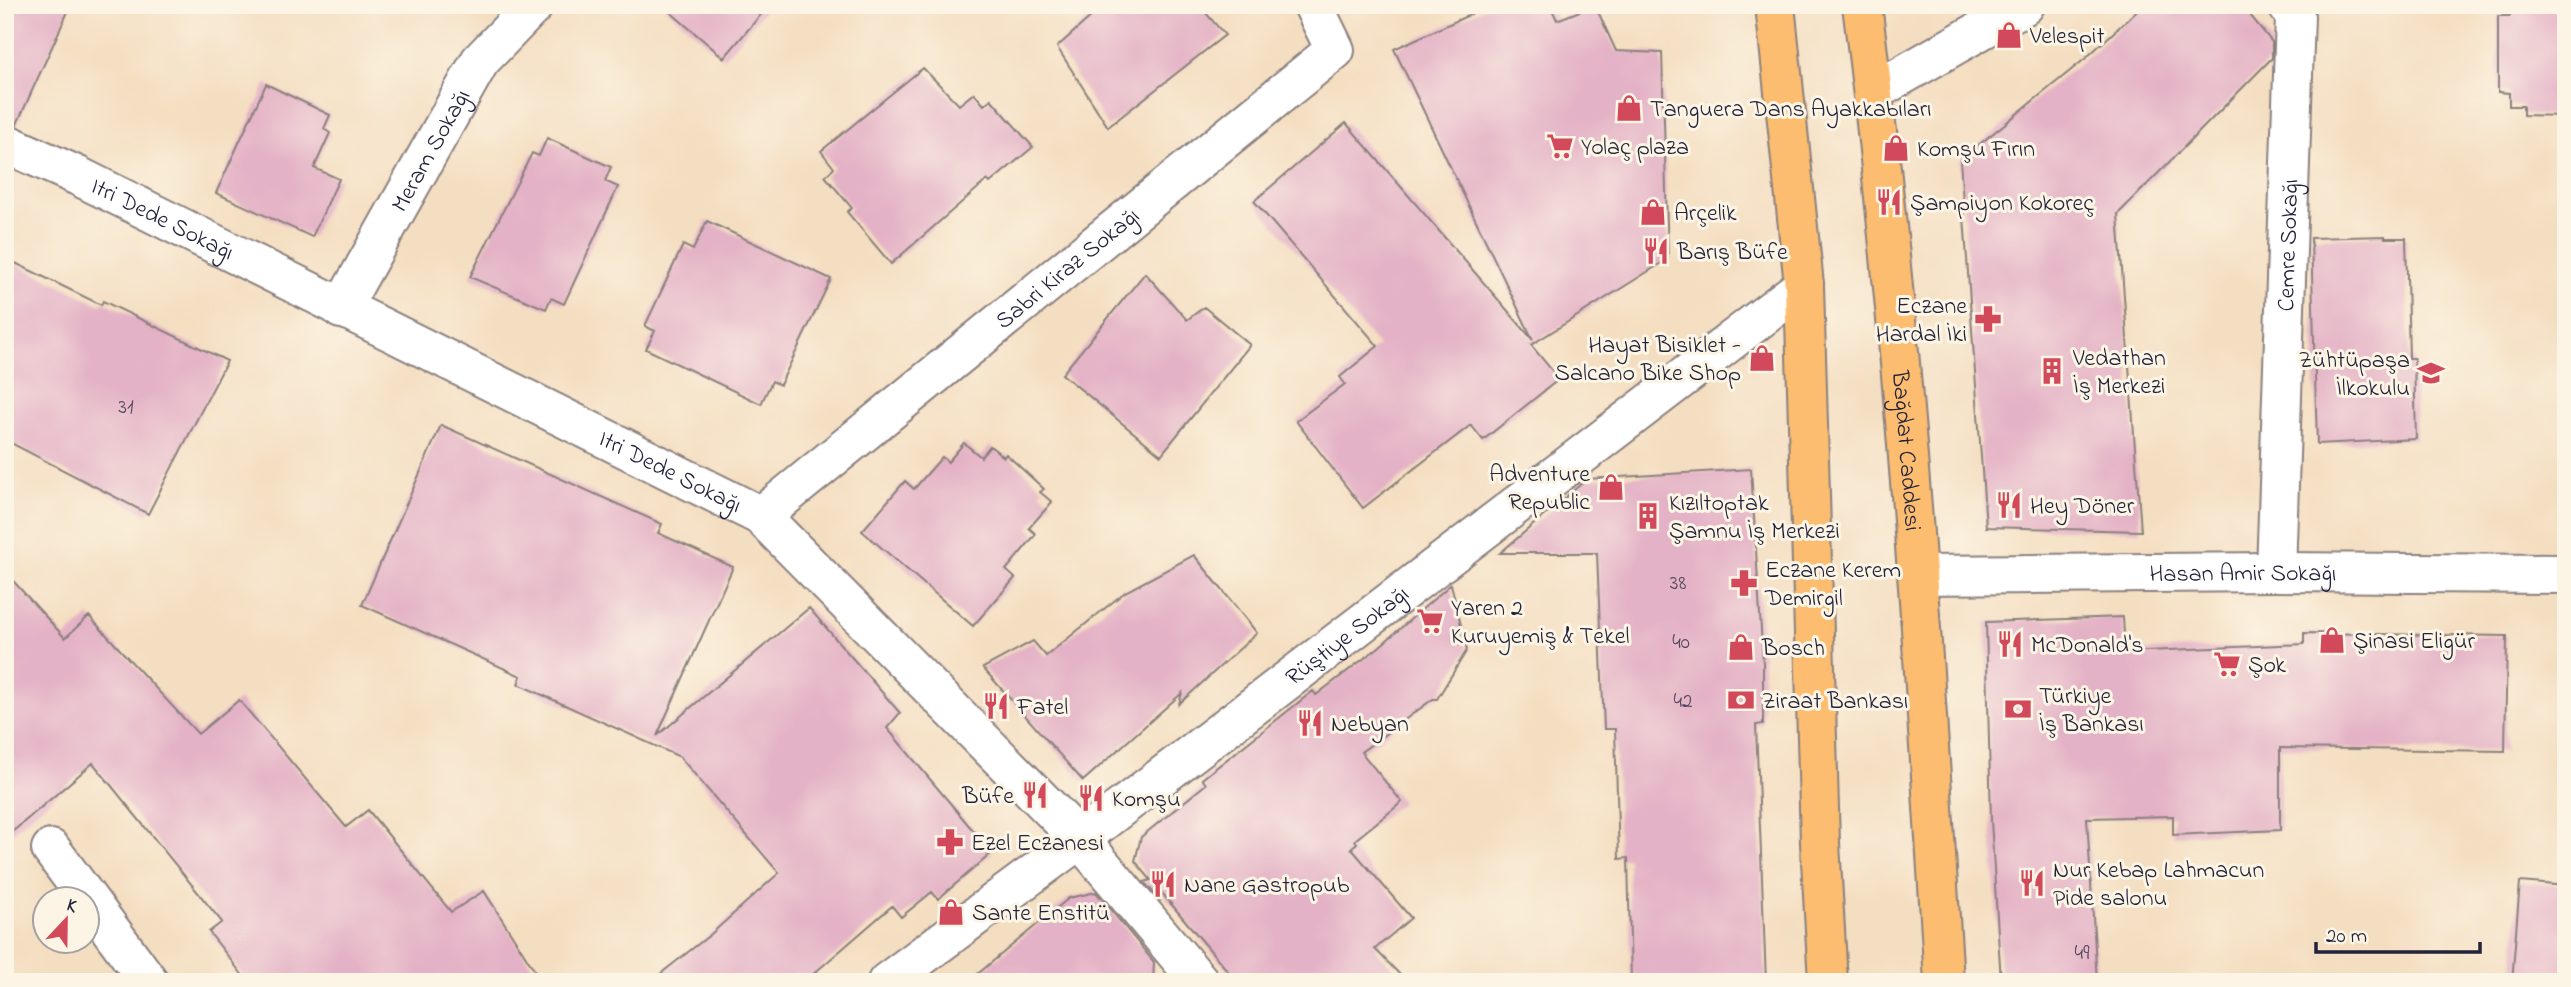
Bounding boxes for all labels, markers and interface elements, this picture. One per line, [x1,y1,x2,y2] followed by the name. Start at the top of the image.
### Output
[1994,20,2024,50] shop icon: Velespit
[2029,20,2104,55] place label: Velespit
[384,83,481,219] street label: Meram Sokağı
[1614,93,1644,123] shop icon: Tanguera Dans Ayakkabıları
[1650,93,1932,129] place label: Tanguera Dans Ayakkabıları
[1545,131,1575,161] supermarket icon: Yolaç plaza
[1581,131,1689,166] place label: Yolaç plaza
[1881,133,1911,163] shop icon: Komşu Fırın
[1917,133,2035,168] place label: Komşu Fırın
[84,170,239,271] street label: Itri Dede Sokağı
[2270,178,2309,312] street label: Cemre Sokağı
[1874,187,1904,217] restaurant icon: Şampiyon Kokoreç
[1910,187,2094,223] place label: Şampiyon Kokoreç
[1638,197,1668,227] shop icon: Arçelik
[1674,197,1737,232] place label: Arçelik
[989,200,1148,339] street label: Sabri Kiraz Sokağı
[1641,236,1671,266] restaurant icon: Barış Büfe
[1676,236,1788,271] place label: Barış Büfe
[1876,290,1967,353] place label: Eczane Hardal İki
[1973,304,2003,334] pharmacy icon: Eczane Hardal İki
[1555,329,1741,392] place label: Hayat Bisiklet - Salcano Bike Shop
[2072,342,2166,405] place label: Vedathan İş Merkezi
[1747,343,1777,373] shop icon: Hayat Bisiklet - Salcano Bike Shop
[2298,344,2410,407] place label: Zühtüpaşa İlkokulu
[2037,356,2067,386] building icon: Vedathan İş Merkezi
[2416,358,2446,388] school or university icon: Zühtüpaşa İlkokulu
[1881,368,1929,532] street label: Bağdat Caddesi
[118,393,134,423] house number: 31
[592,423,747,524] street label: Itri Dede Sokağı
[1489,458,1590,521] place label: Adventure Republic
[1596,472,1626,502] shop icon: Adventure Republic
[1669,487,1840,550] place label: Kızıltoptak Şamnu İş Merkezi
[1994,490,2024,520] restaurant icon: Hey Döner
[2030,490,2135,526] place label: Hey Döner
[1633,501,1663,531] building icon: Kızıltoptak Şamnu İş Merkezi
[1764,554,1901,617] place label: Eczane Kerem Demirgil
[2149,557,2337,593] street label: Hasan Amir Sokağı
[1729,568,1759,598] pharmacy icon: Eczane Kerem Demirgil
[1670,569,1686,599] house number: 38
[1279,578,1417,696] street label: Rüştiye Sokağı
[1451,592,1629,656] place label: Yaren 2 Kuruyemiş & Tekel
[1415,606,1445,636] supermarket icon: Yaren 2 Kuruyemiş & Tekel
[2317,625,2347,655] shop icon: Şinasi Eligür
[2353,625,2475,660] place label: Şinasi Eligür
[1672,628,1690,658] house number: 40
[1995,629,2025,659] restaurant icon: McDonald's
[2031,629,2143,664] place label: McDonald's
[1726,632,1756,662] shop icon: Bosch
[1761,632,1825,667] place label: Bosch
[2212,649,2242,679] supermarket icon: Şok
[2248,649,2286,684] place label: Şok
[2039,680,2144,743] place label: Türkiye İş Bankası
[1726,685,1756,715] bank icon: Ziraat Bankası
[1762,685,1908,720] place label: Ziraat Bankası
[1673,687,1693,717] house number: 42
[981,691,1011,721] restaurant icon: Fatel
[1016,691,1068,726] place label: Fatel
[2003,694,2033,724] bank icon: Türkiye İş Bankası
[1295,708,1325,738] restaurant icon: Nebyan
[1331,708,1409,744] place label: Nebyan
[961,780,1014,815] place label: Büfe
[1020,780,1050,810] restaurant icon: Büfe
[1076,783,1106,813] restaurant icon: Komşu
[1112,783,1181,818] place label: Komşu
[935,827,965,857] pharmacy icon: Ezel Eczanesi
[971,827,1104,862] place label: Ezel Eczanesi
[2053,854,2264,917] place label: Nur Kebap Lahmacun Pide salonu
[2017,868,2047,898] restaurant icon: Nur Kebap Lahmacun Pide salonu
[1148,869,1178,899] restaurant icon: Nane Gastropub
[1184,869,1350,904] place label: Nane Gastropub
[32,886,102,956] north arrow
[62,892,81,921] text: K
[936,897,966,927] shop icon: Sante Enstitü
[972,897,1110,932] place label: Sante Enstitü
[2316,910,2480,954] scale bar
[2326,922,2367,952] text: 20 m
[2075,939,2090,969] house number: 49

